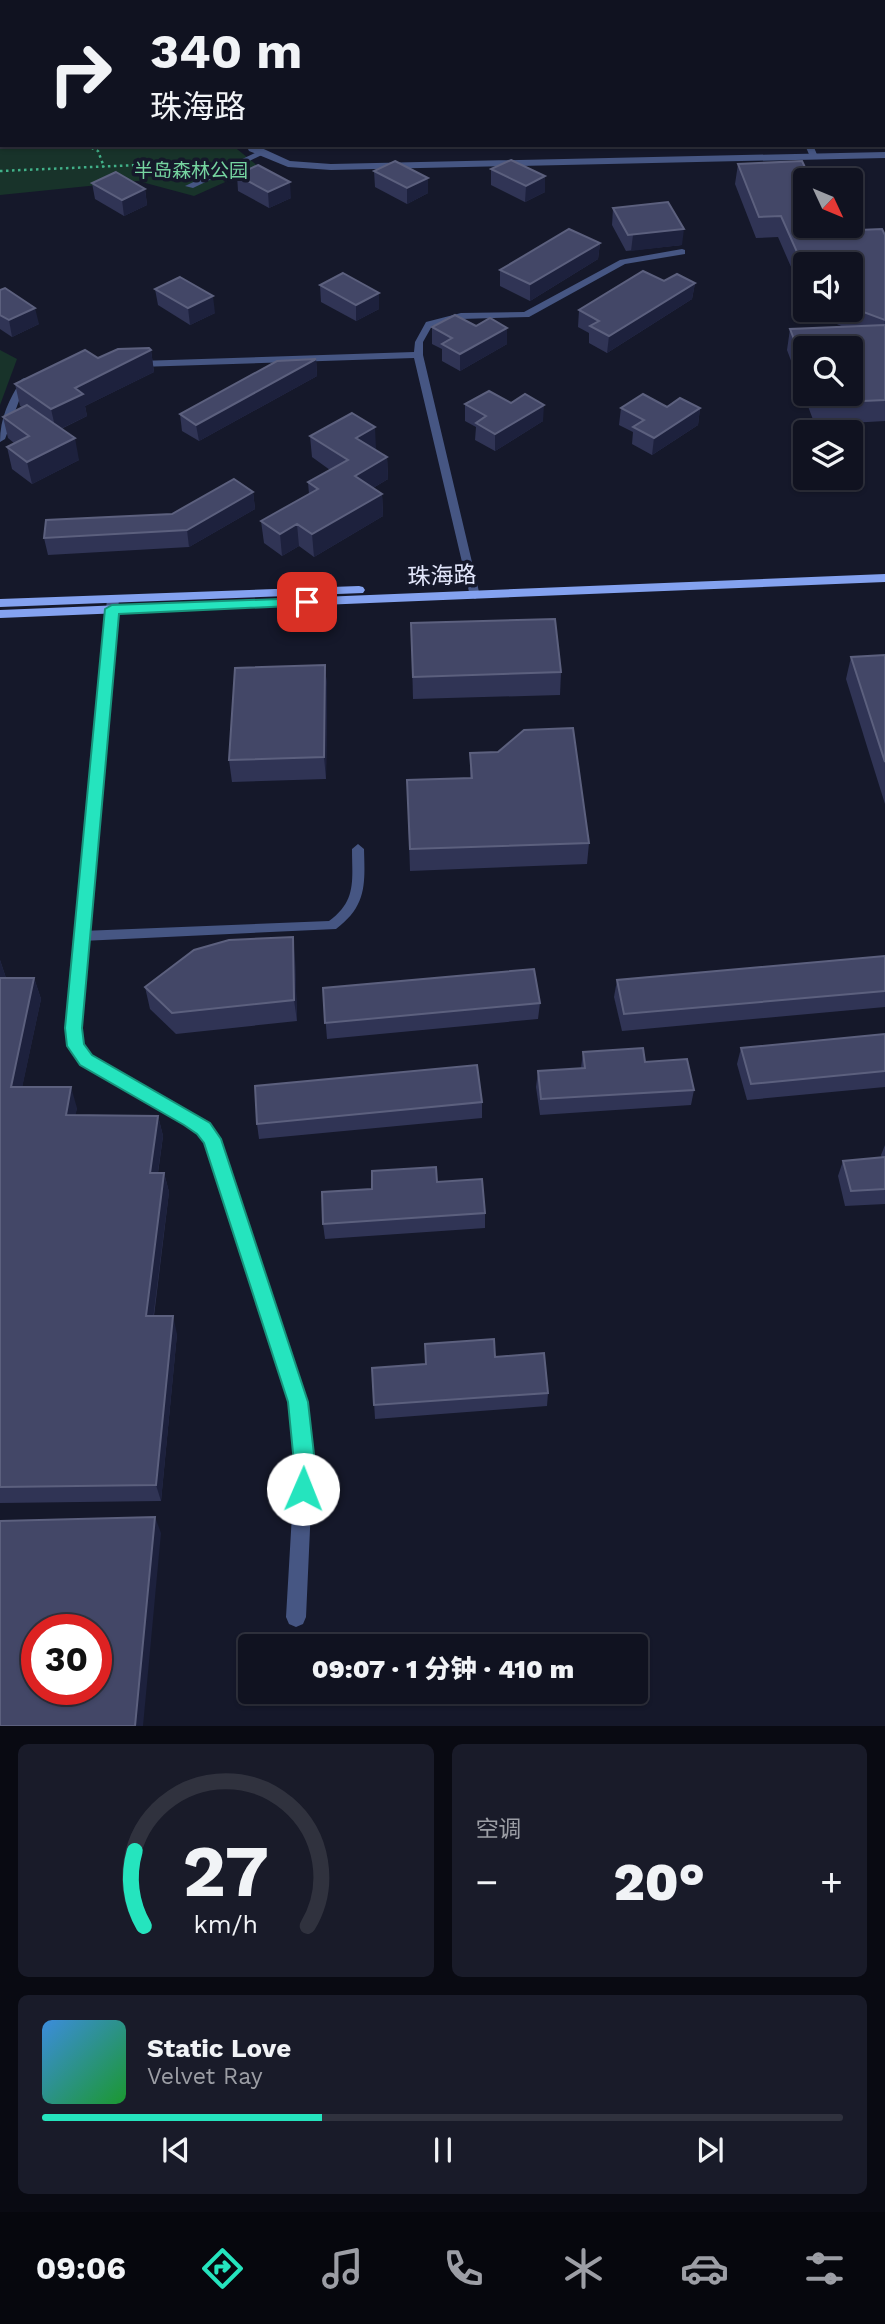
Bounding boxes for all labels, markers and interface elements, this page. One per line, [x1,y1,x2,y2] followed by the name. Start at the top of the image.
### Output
[150,22,302,80] text: 340 m
[35,28,126,119] icon: right
[150,88,246,126] text: 珠海路
[134,159,248,182] park label: 半岛森林公园
[793,168,863,238] north arrow
[793,168,863,490] map controls
[793,252,863,322] button: sound
[793,336,863,406] button: search
[793,420,863,490] button: layers
[407,561,477,591] street label: 珠海路
[277,572,337,632] pin
[288,583,326,621] icon: arrive
[266,1452,340,1526] position arrow
[21,1614,112,1705] speed limit sign: 30
[312,1654,574,1684] text: 09:07 · 1 分钟 · 410 m
[476,1816,522,1843] text: 空调
[183,1829,269,1915] text: 27
[613,1852,705,1913] text: 20°
[476,1860,498,1904] text: −
[820,1860,843,1904] text: +
[194,1910,258,1939] text: km/h
[147,2033,291,2063] text: Static Love
[147,2063,263,2090] text: Velvet Ray
[157,2131,195,2169] icon: previous
[424,2131,462,2169] icon: pause
[691,2131,729,2169] icon: next
[198,2244,247,2293] icon: directions
[318,2244,367,2293] icon: music
[439,2244,488,2293] icon: phone
[559,2244,608,2293] icon: climate
[680,2244,729,2293] icon: car
[800,2244,849,2293] icon: filters
[36,2249,126,2287] text: 09:06

